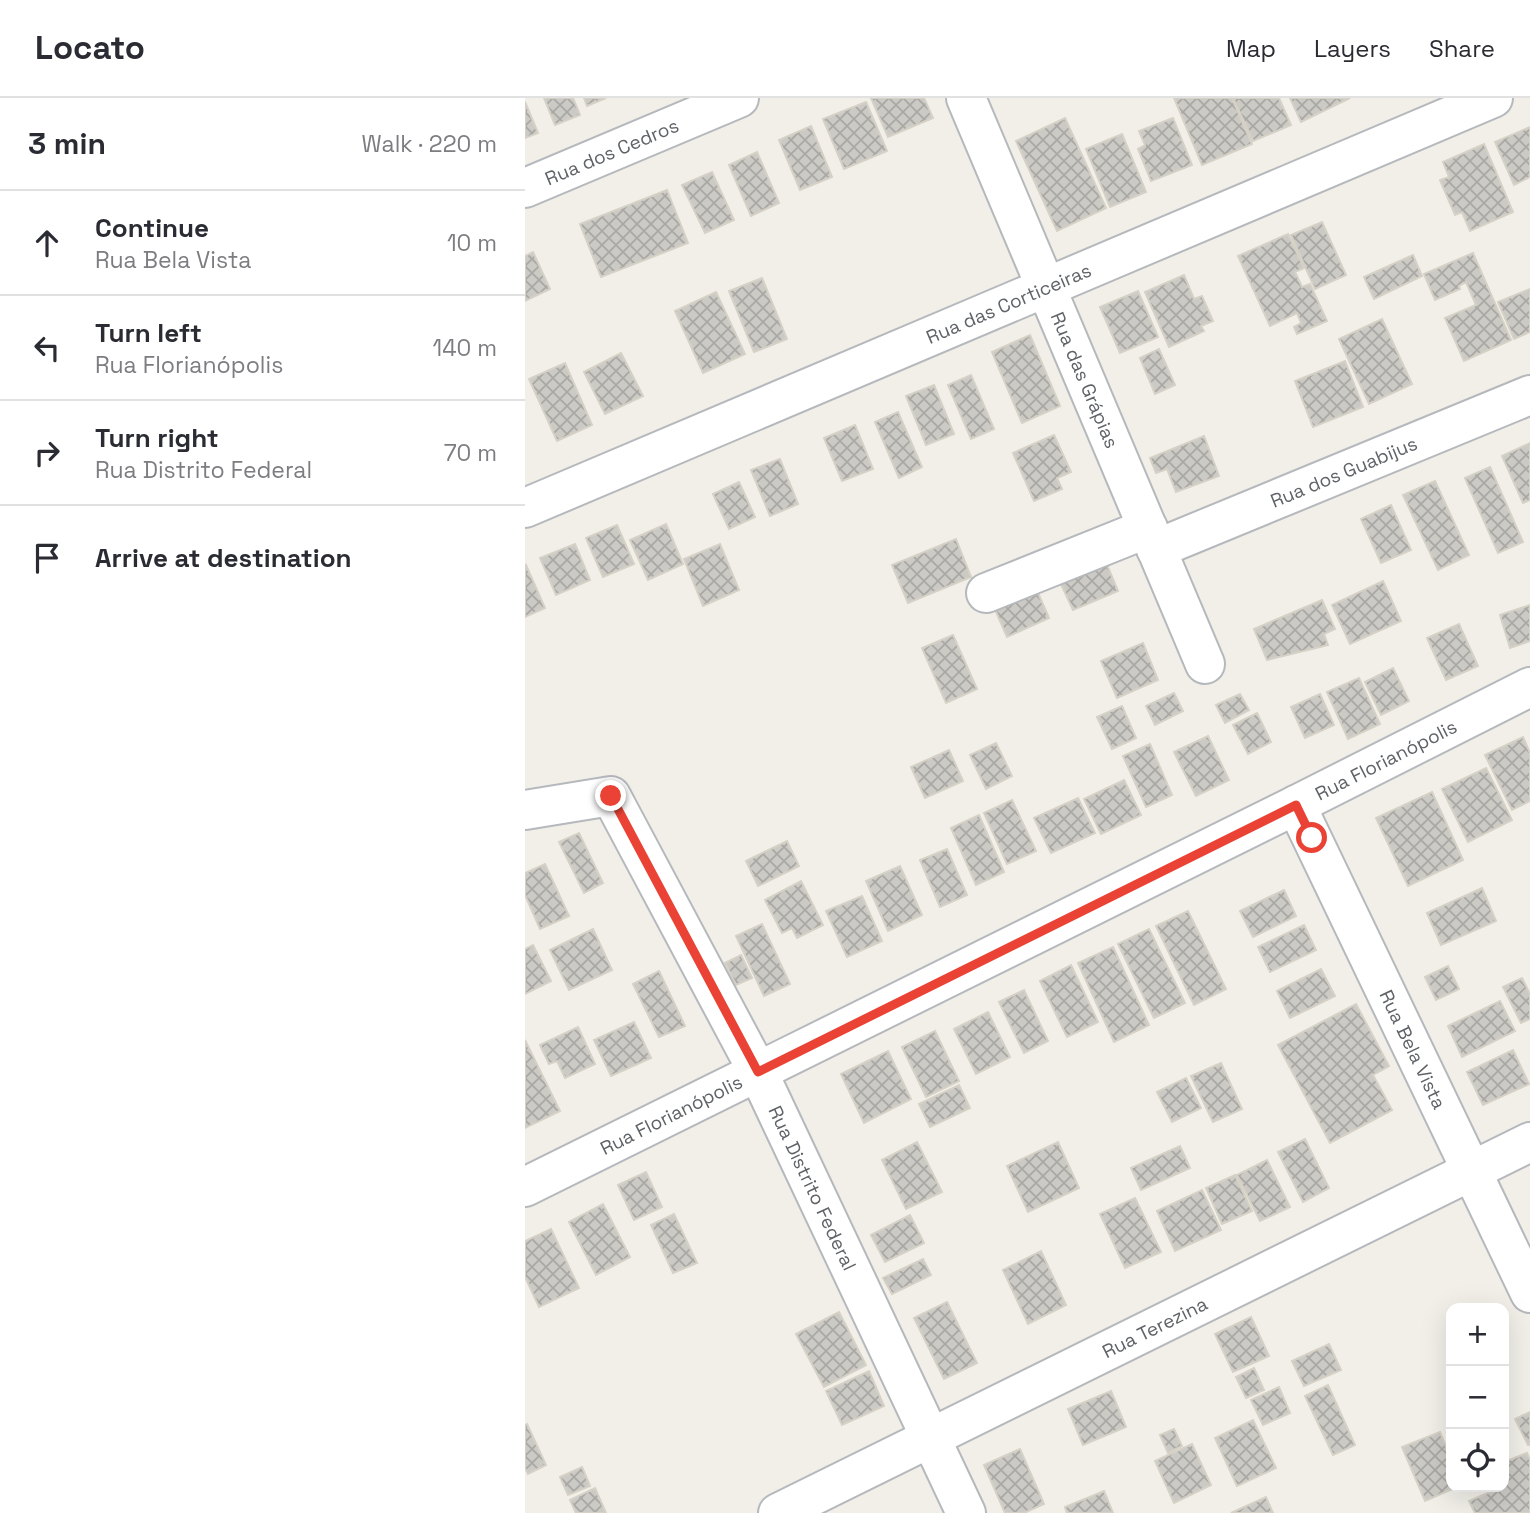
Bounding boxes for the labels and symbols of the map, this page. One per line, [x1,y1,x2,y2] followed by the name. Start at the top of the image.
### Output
[541,113,682,191] street label: Rua dos Cedros
[922,258,1095,350] street label: Rua das Corticeiras
[1045,308,1124,452] street label: Rua das Grápias
[1267,431,1421,514] street label: Rua dos Guabijus
[1311,714,1461,806] street label: Rua Florianópolis
[595,780,626,811] route end
[1296,822,1327,853] route start
[1373,986,1452,1113] street label: Rua Bela Vista
[596,1069,747,1161] street label: Rua Florianópolis
[763,1102,862,1275] street label: Rua Distrito Federal
[1098,1291,1212,1364] street label: Rua Terezina

